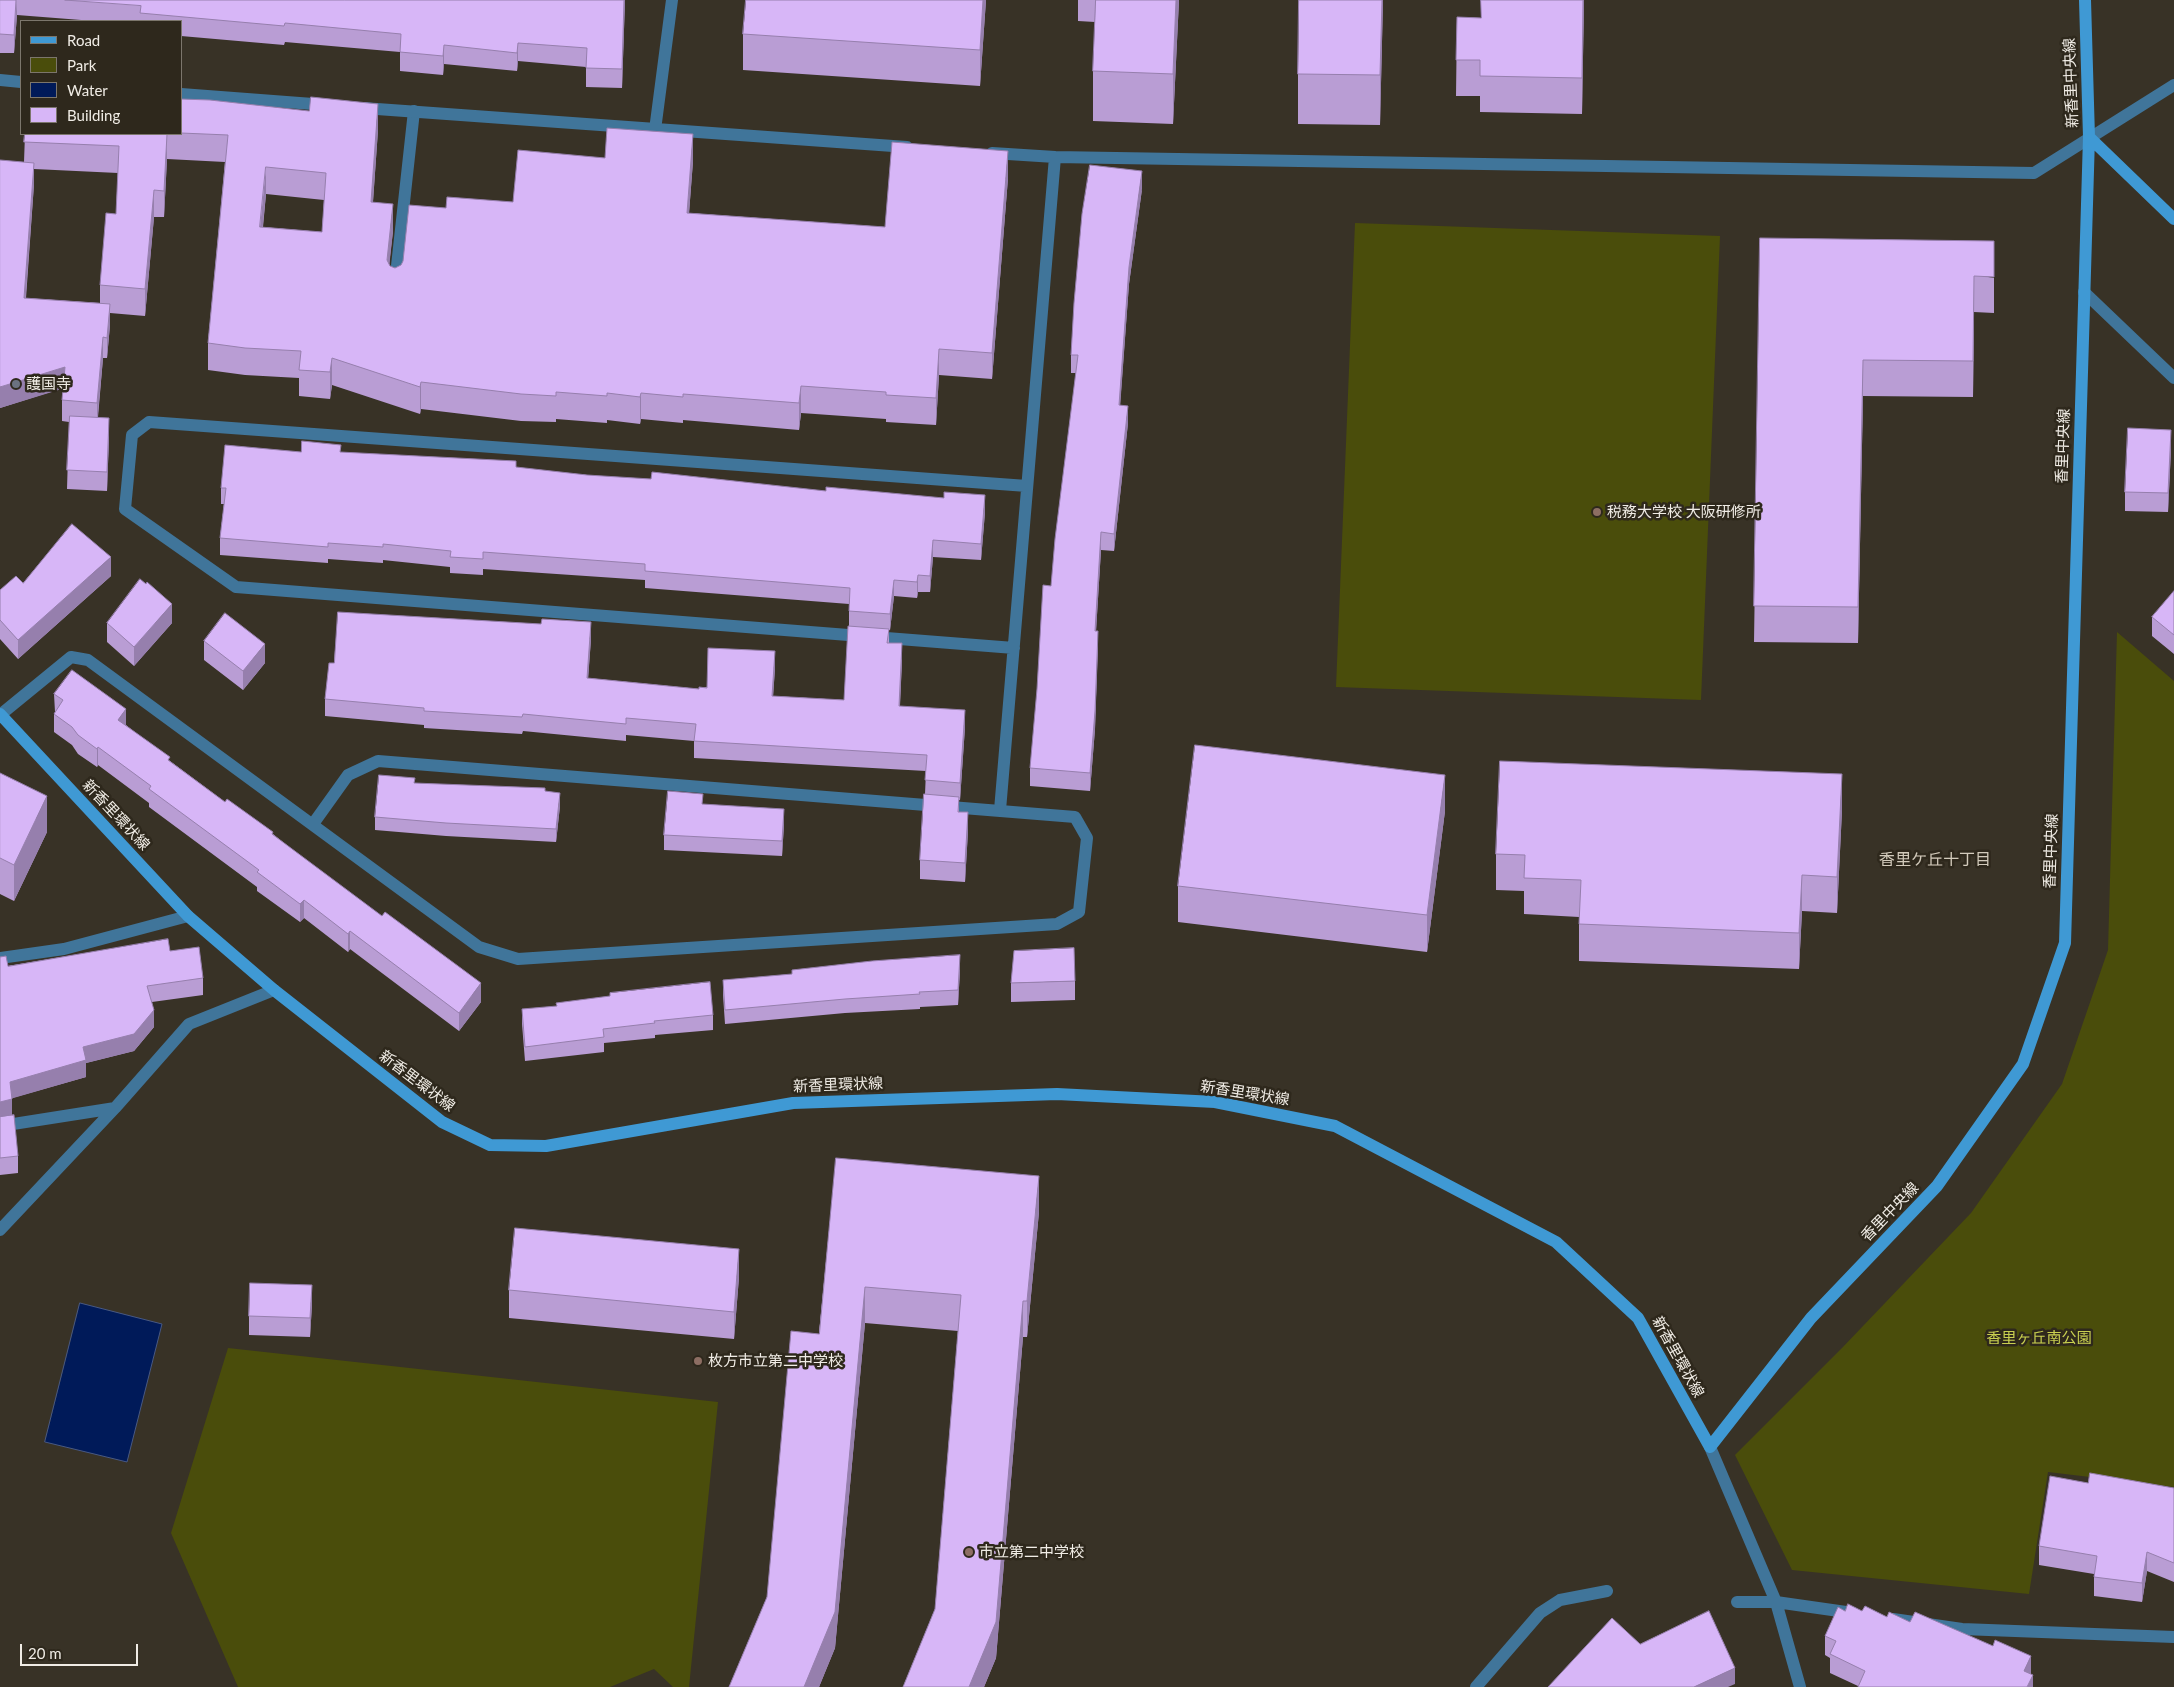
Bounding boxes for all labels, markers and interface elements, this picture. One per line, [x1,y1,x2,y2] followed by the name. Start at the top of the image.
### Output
[20,20,182,135] legend
[67,31,100,49] text: Road
[2060,38,2082,128] street label: 新香里中央線
[67,56,96,74] text: Park
[67,81,108,99] text: Water
[67,106,120,124] text: Building
[26,375,71,393] place label: 護国寺
[10,378,22,390] marker: 護国寺
[2053,408,2073,484] street label: 香里中央線
[1607,503,1761,521] place label: 税務大学校 大阪研修所
[1591,506,1603,518] marker: 税務大学校 大阪研修所
[79,776,153,854] street label: 新香里環状線
[2041,813,2061,889] street label: 香里中央線
[1879,850,1991,870] district label: 香里ケ丘十丁目
[376,1047,458,1115] street label: 新香里環状線
[793,1074,883,1096] street label: 新香里環状線
[1199,1077,1291,1109] street label: 新香里環状線
[1857,1179,1923,1245] street label: 香里中央線
[1648,1313,1708,1401] street label: 新香里環状線
[1987,1329,2091,1347] park label: 香里ヶ丘南公園
[708,1352,843,1370] place label: 枚方市立第二中学校
[692,1355,704,1367] marker: 枚方市立第二中学校
[979,1543,1084,1561] place label: 市立第二中学校
[963,1546,975,1558] marker: 市立第二中学校
[22,1634,140,1666] scale bar
[28,1644,62,1662] text: 20 m

